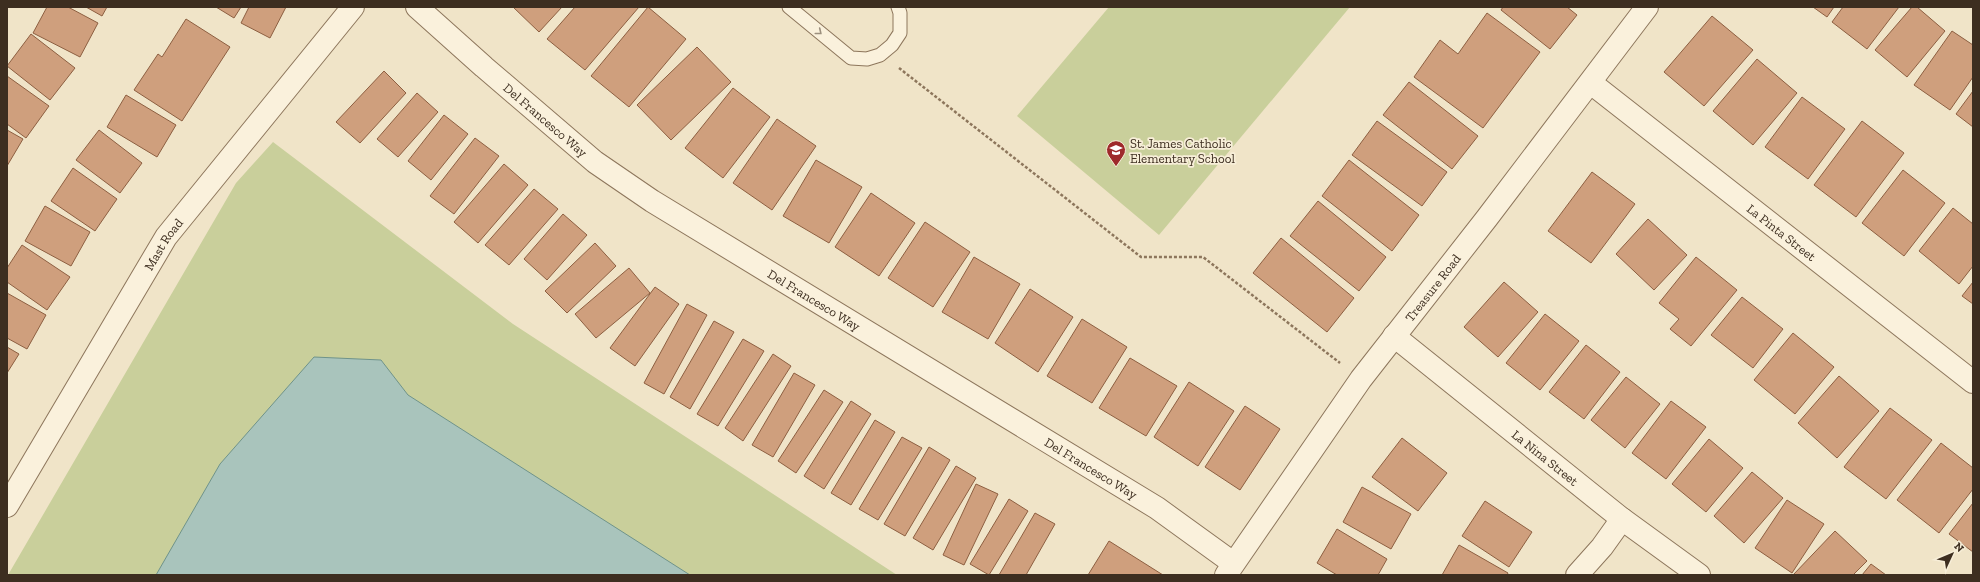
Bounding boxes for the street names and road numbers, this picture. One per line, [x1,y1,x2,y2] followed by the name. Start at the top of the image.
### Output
[501,80,591,160] street label: Del Francesco Way
[1744,201,1819,264] street label: La Pinta Street
[141,215,186,273] street label: Mast Road
[1402,251,1463,324] street label: Treasure Road
[765,266,864,334] street label: Del Francesco Way
[1509,426,1581,489] street label: La Nina Street
[1042,434,1140,502] street label: Del Francesco Way

